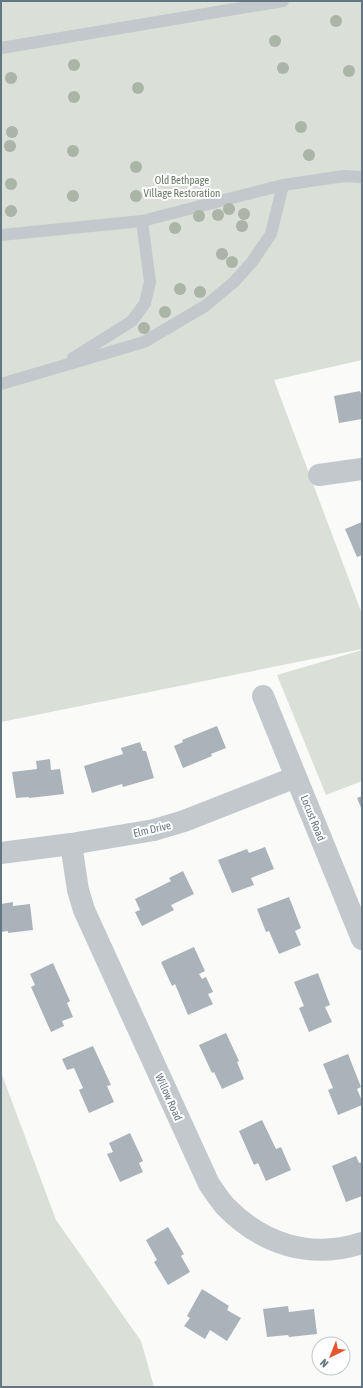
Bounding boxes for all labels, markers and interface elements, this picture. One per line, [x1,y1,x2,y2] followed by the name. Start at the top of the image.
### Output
[144,174,220,199] park label: Old Bethpage Village Restoration
[298,793,328,843] street label: Locust Road
[132,819,172,839] street label: Elm Drive
[153,1072,185,1122] street label: Willow Road
[311,1336,351,1376] north arrow
[318,1357,331,1370] text: N

